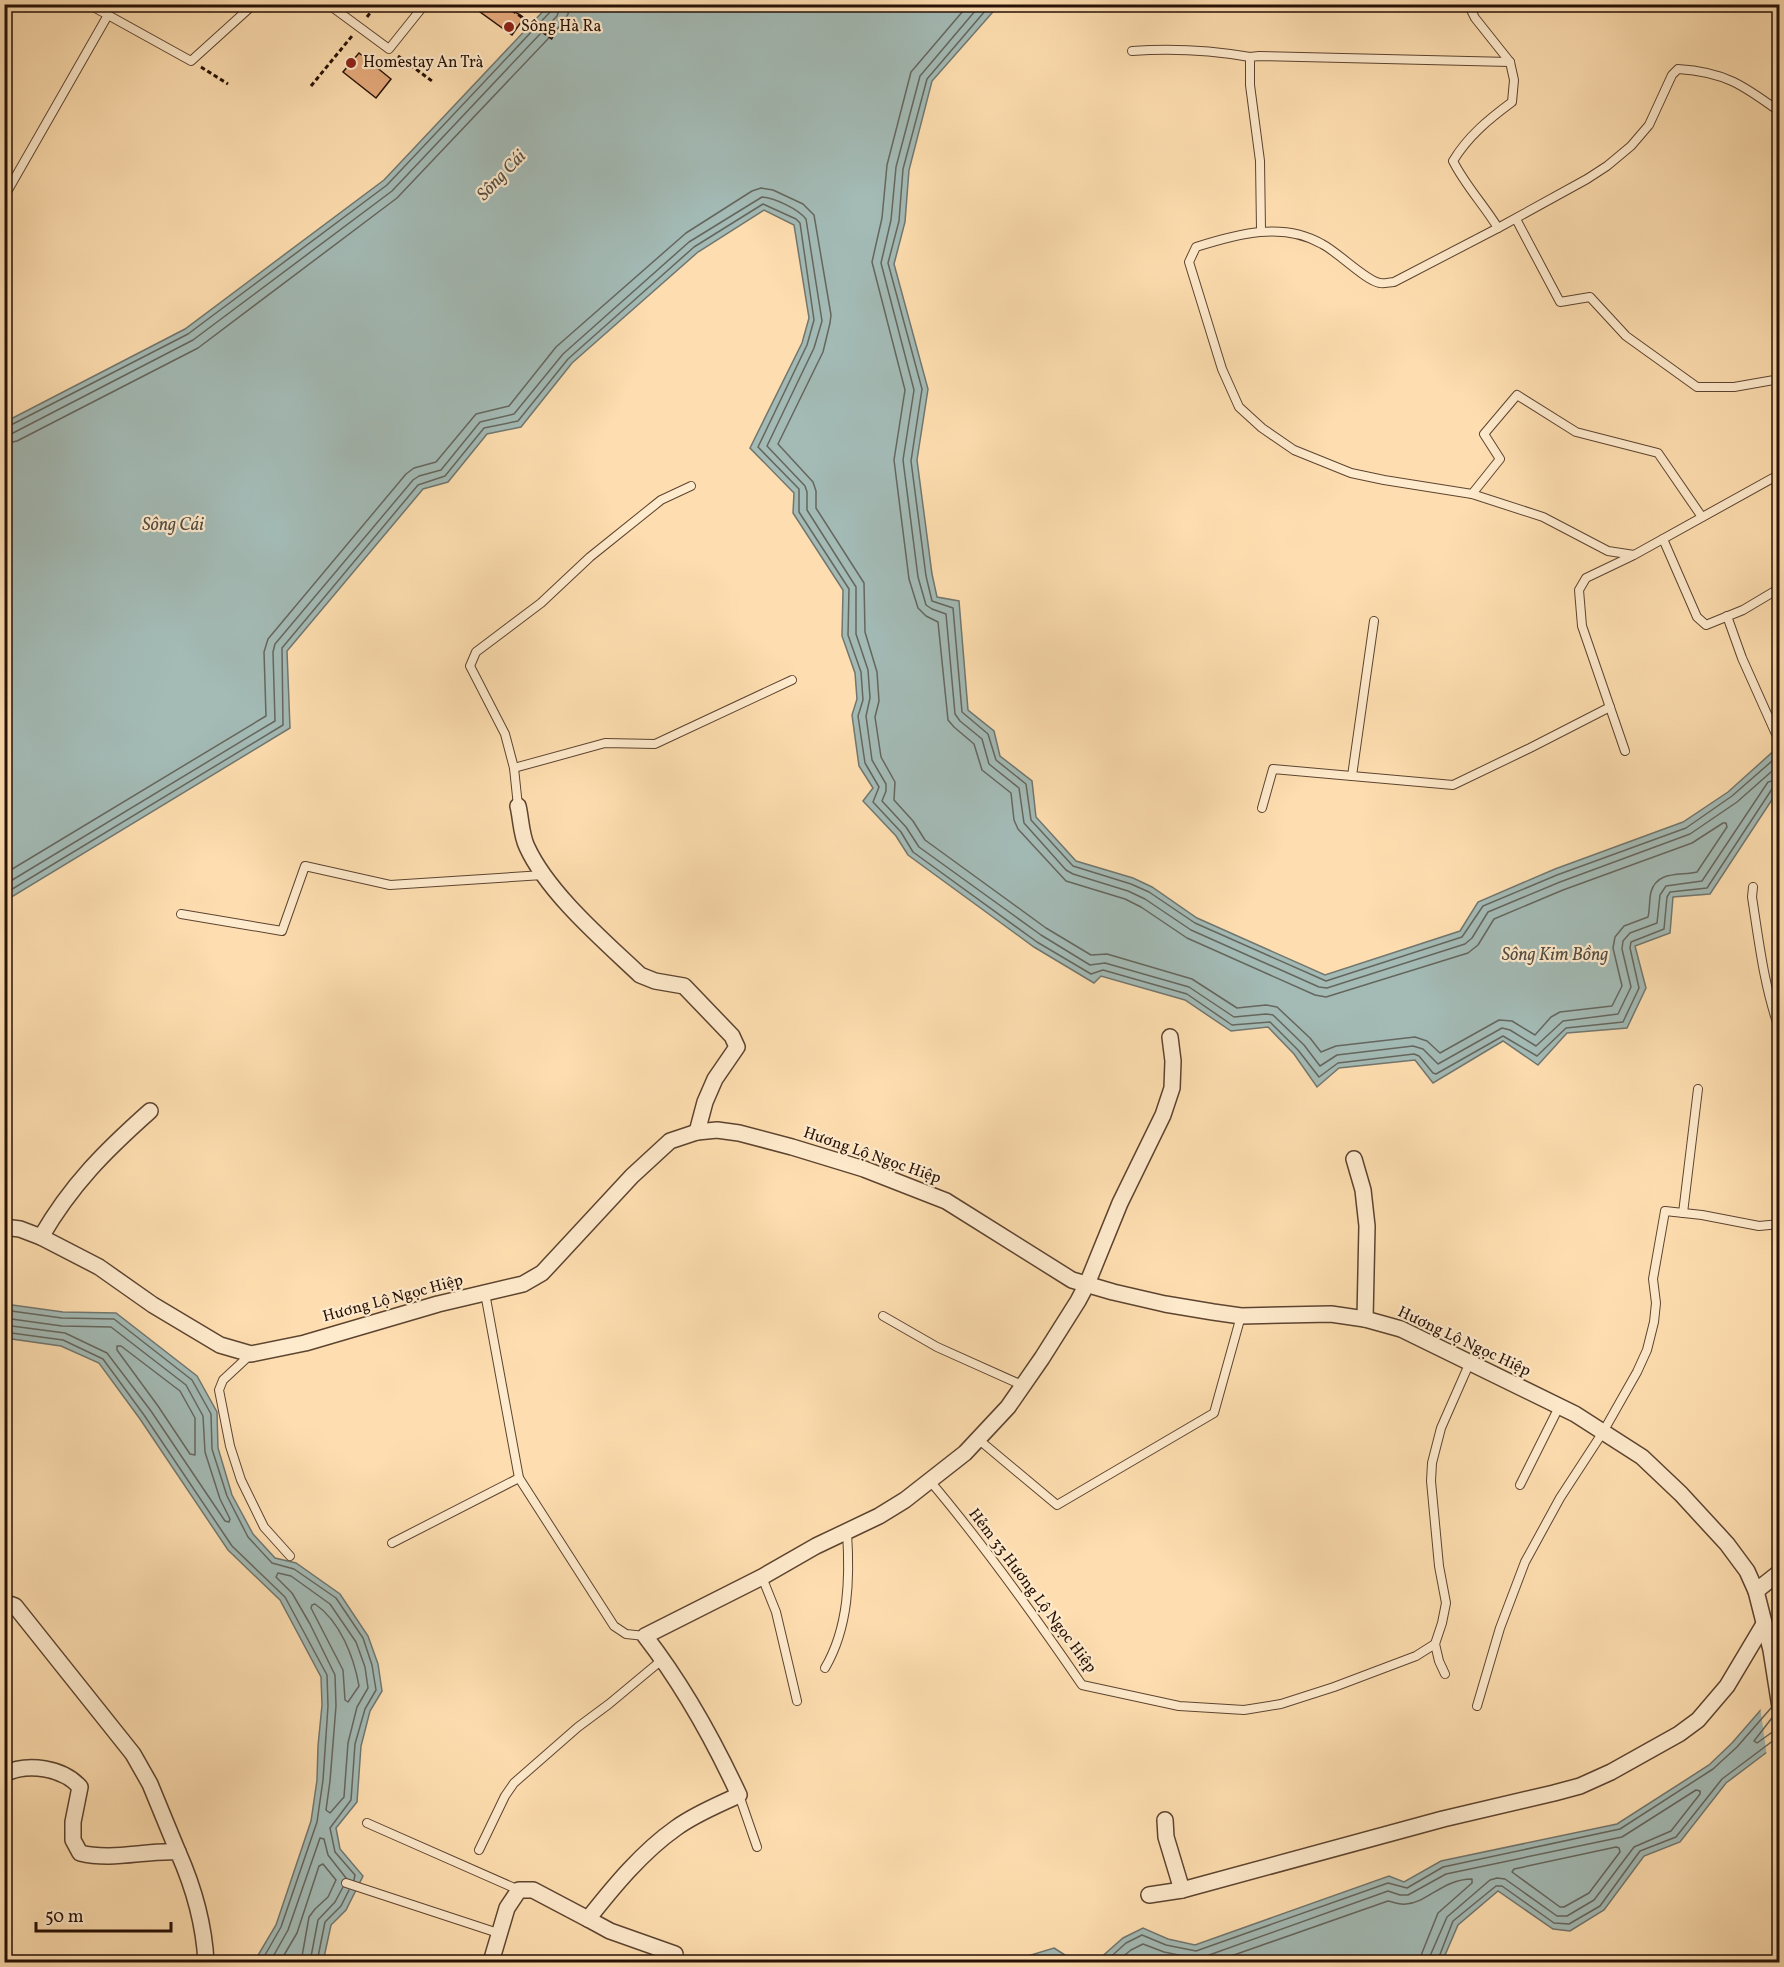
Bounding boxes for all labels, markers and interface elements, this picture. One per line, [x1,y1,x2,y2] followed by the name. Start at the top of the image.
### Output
[521,16,601,38] place label: Sông Hà Ra
[502,20,516,34] marker: Sông Hà Ra
[363,52,484,74] place label: Homestay An Trà
[344,56,358,70] marker: Homestay An Trà
[472,145,533,207] water label: Sông Cái
[142,513,204,538] water label: Sông Cái
[1502,943,1608,968] water label: Sông Kim Bồng
[800,1122,944,1190] street label: Hương Lộ Ngọc Hiệp
[320,1270,466,1328] street label: Hương Lộ Ngọc Hiệp
[1394,1301,1534,1383] street label: Hương Lộ Ngọc Hiệp
[963,1504,1101,1678] street label: Hẻm 33 Hương Lộ Ngọc Hiệp
[36,1895,171,1933] scale bar
[45,1905,84,1930] text: 50 m

